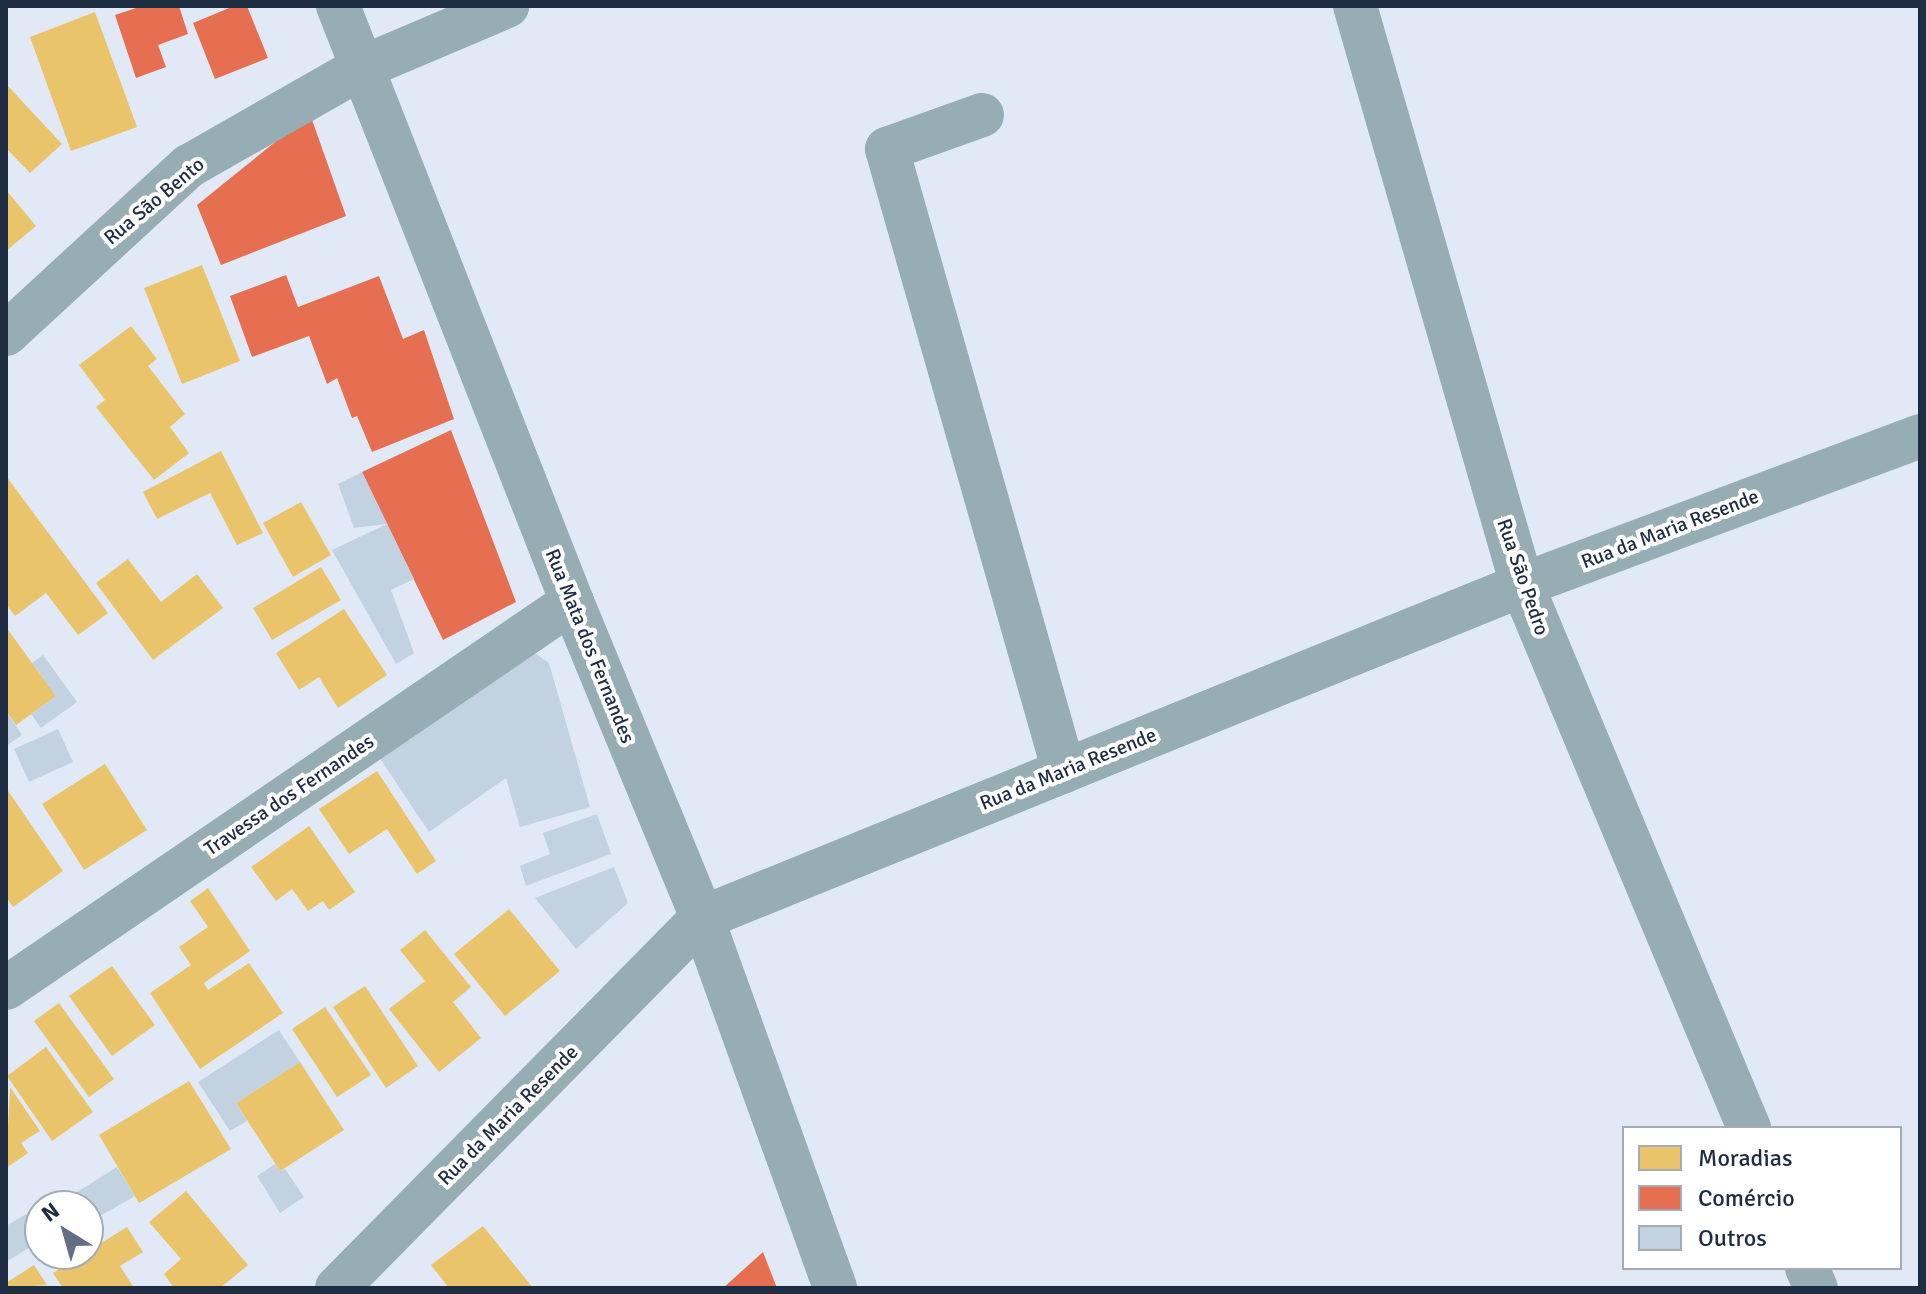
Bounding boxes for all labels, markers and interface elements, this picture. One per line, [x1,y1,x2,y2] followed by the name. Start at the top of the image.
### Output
[99,152,209,250] street label: Rua São Bento
[1578,484,1762,574] street label: Rua da Maria Resende
[1492,516,1554,638] street label: Rua São Pedro
[540,545,640,747] street label: Rua Mata dos Fernandes
[976,723,1160,815] street label: Rua da Maria Resende
[200,729,378,861] street label: Travessa dos Fernandes
[433,1040,583,1190] street label: Rua da Maria Resende
[1622,1126,1902,1270] legend
[1698,1143,1792,1173] text: Moradias
[1698,1183,1795,1213] text: Comércio
[24,1190,104,1270] north arrow
[36,1197,65,1227] text: N
[1698,1223,1767,1253] text: Outros

